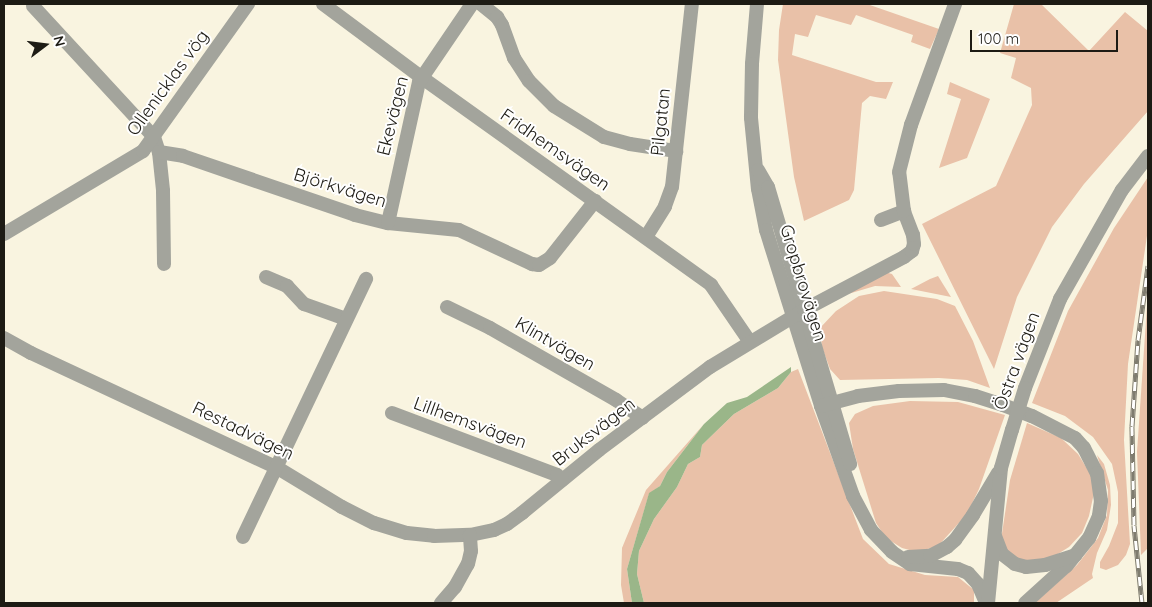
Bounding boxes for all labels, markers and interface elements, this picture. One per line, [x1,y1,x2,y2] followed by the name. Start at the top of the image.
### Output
[20,20,70,70] north arrow
[972,20,1120,52] scale bar
[122,26,214,140] street label: Ollenicklas vög
[978,29,1019,48] text: 100 m
[49,34,70,48] text: N
[373,74,413,158] street label: Ekevägen
[647,87,675,157] street label: Pilgatan
[496,104,614,196] street label: Fridhemsvägen
[291,164,389,212] street label: Björkvägen
[775,222,831,344] street label: Gropbrovägen
[989,309,1045,413] street label: Östra vägen
[511,313,599,375] street label: Klintvägen
[410,393,530,453] street label: Lillhemsvägen
[548,393,640,471] street label: Bruksvägen
[189,397,297,465] street label: Restadvägen

